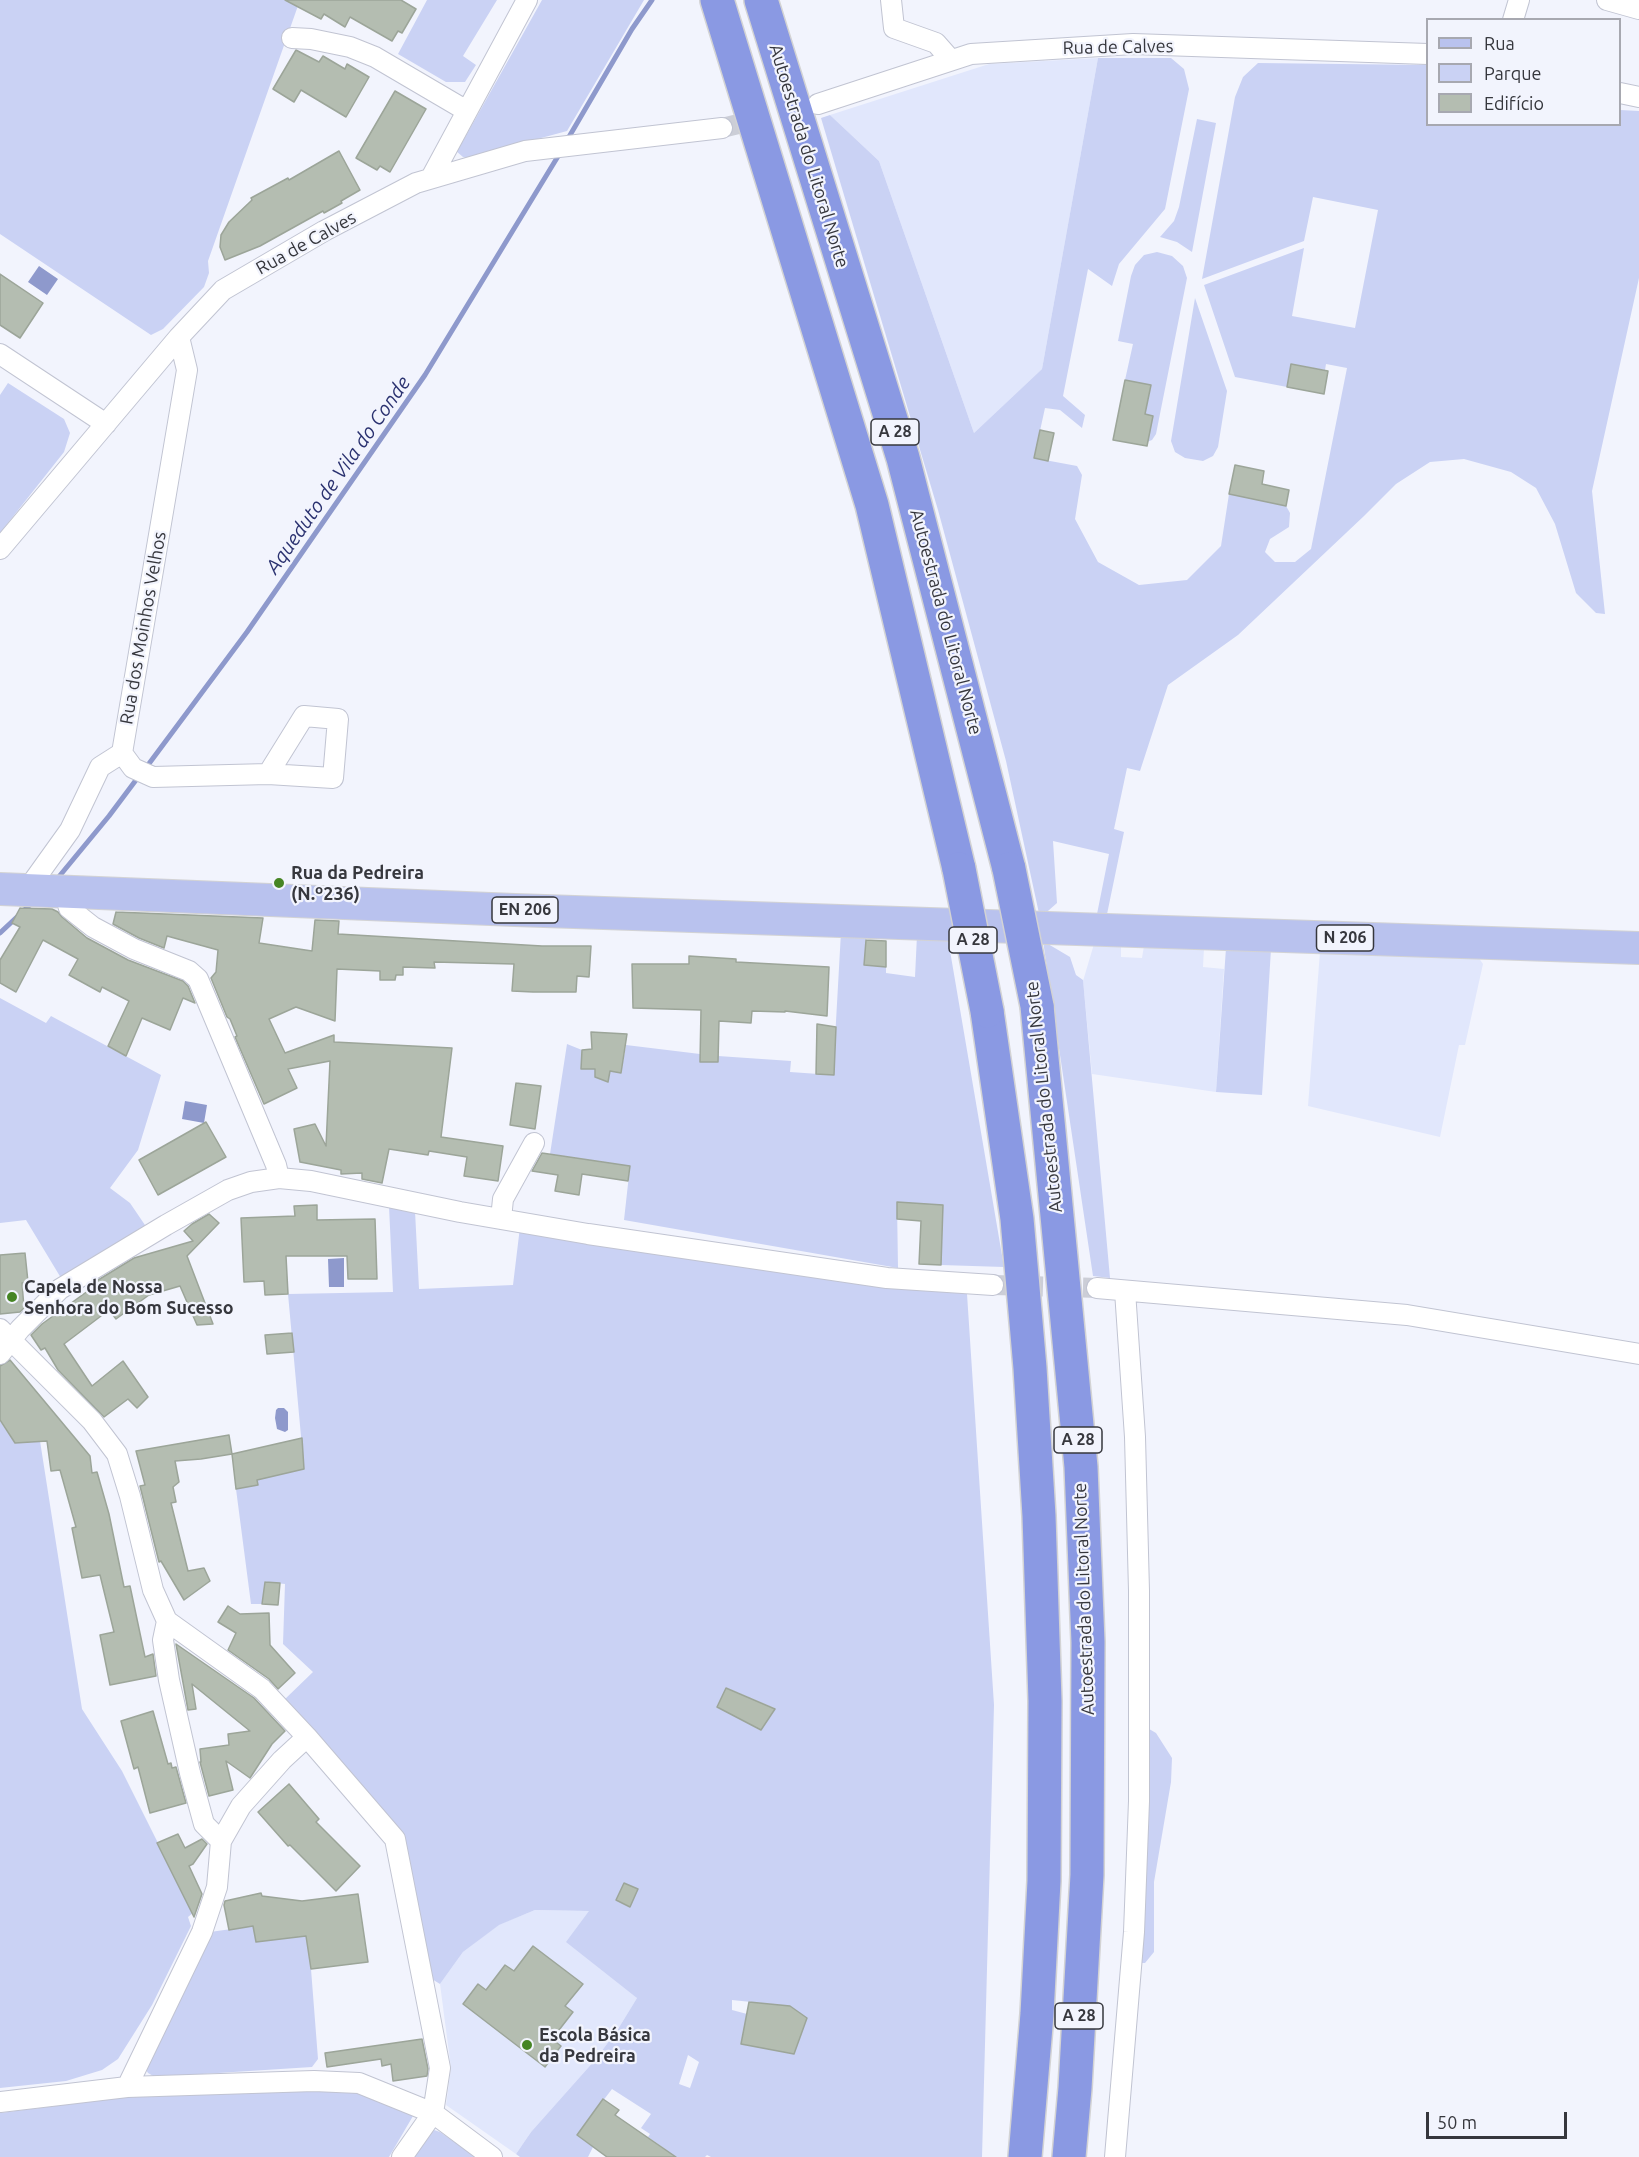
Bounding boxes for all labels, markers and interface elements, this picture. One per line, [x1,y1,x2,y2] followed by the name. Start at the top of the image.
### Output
[1426,18,1621,126] legend
[1484,33,1515,53] text: Rua
[1062,35,1174,59] street label: Rua de Calves
[765,42,853,270] street label: Autoestrada do Litoral Norte
[1484,63,1541,83] text: Parque
[1484,93,1544,113] text: Edifício
[252,207,360,279] street label: Rua de Calves
[261,372,415,578] water label: Aqueduto de Vila do Conde
[871,419,919,445] road number: A 28
[905,507,987,737] street label: Autoestrada do Litoral Norte
[115,530,171,726] street label: Rua dos Moinhos Velhos
[291,862,424,904] place label: Rua da Pedreira (N.º236)
[272,876,286,890] marker: Rua da Pedreira (N.º236)
[492,897,558,923] road number: EN 206
[1316,925,1374,951] road number: N 206
[949,927,997,953] road number: A 28
[1021,980,1067,1214] street label: Autoestrada do Litoral Norte
[24,1276,234,1318] place label: Capela de Nossa Senhora do Bom Sucesso
[5,1290,19,1304] marker: Capela de Nossa Senhora do Bom Sucesso
[1054,1427,1102,1453] road number: A 28
[1069,1482,1099,1716] street label: Autoestrada do Litoral Norte
[1055,2003,1103,2029] road number: A 28
[539,2024,651,2066] place label: Escola Básica da Pedreira
[520,2038,534,2052] marker: Escola Básica da Pedreira
[1429,2100,1570,2138] scale bar
[1437,2112,1477,2132] text: 50 m

